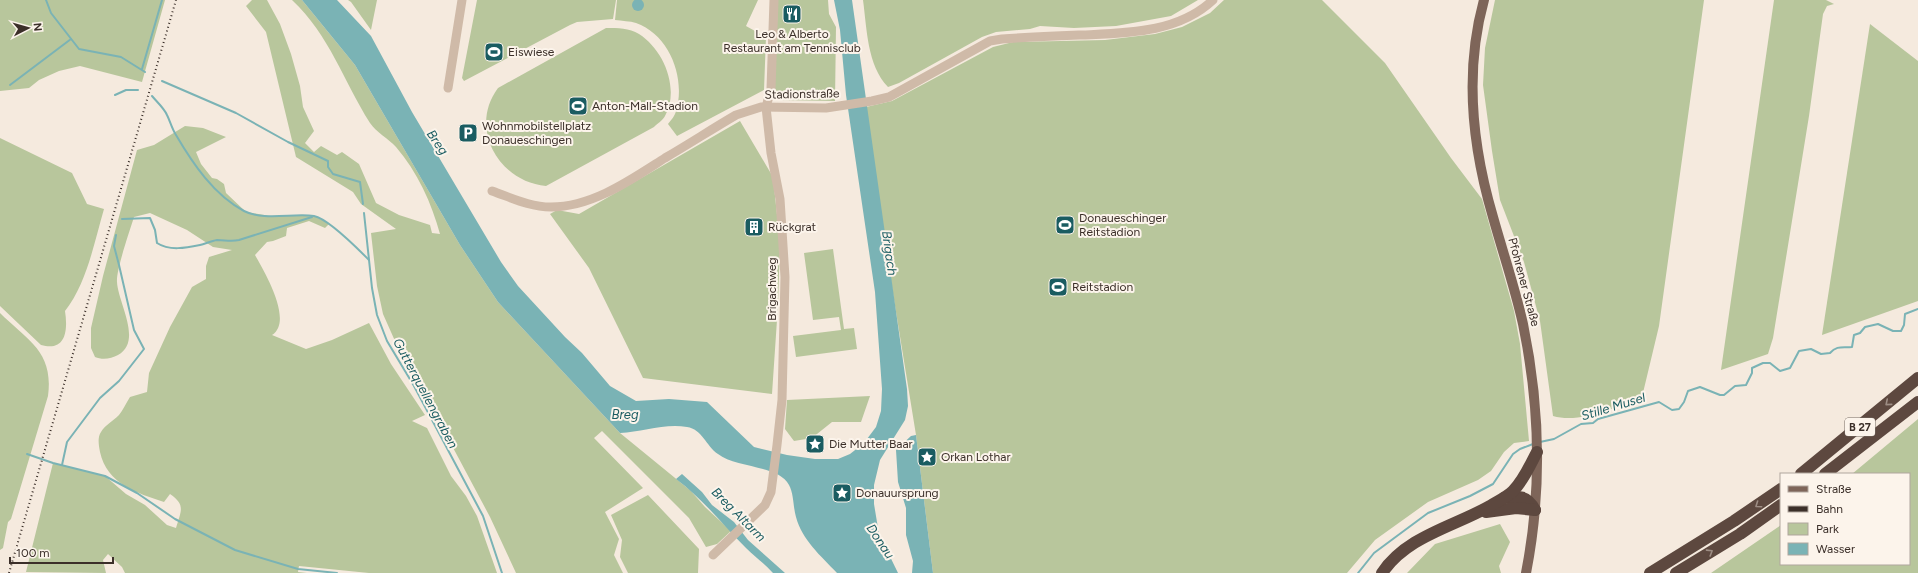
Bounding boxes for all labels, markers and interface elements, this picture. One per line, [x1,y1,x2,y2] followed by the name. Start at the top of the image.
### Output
[781,3,803,25] restaurant icon: Leo & Alberto Restaurant am Tennisclub
[8,8,48,48] north arrow
[31,22,44,32] text: N
[723,27,861,55] place label: Leo & Alberto Restaurant am Tennisclub
[483,41,505,63] sports icon: Eiswiese
[508,45,555,59] place label: Eiswiese
[764,86,840,102] street label: Stadionstraße
[567,95,589,117] sports icon: Anton-Mall-Stadion
[592,99,698,113] place label: Anton-Mall-Stadion
[482,119,591,147] place label: Wohnmobilstellplatz Donaueschingen
[457,122,479,144] parking icon: Wohnmobilstellplatz Donaueschingen
[424,127,452,158] water label: Breg
[1079,211,1166,239] place label: Donaueschinger Reitstadion
[1054,214,1076,236] sports icon: Donaueschinger Reitstadion
[743,216,765,238] building icon: Rückgrat
[768,220,817,234] place label: Rückgrat
[879,230,900,276] water label: Brigach
[1505,236,1543,328] street label: Pfohrener Straße
[765,257,779,321] street label: Brigachweg
[1047,276,1069,298] sports icon: Reitstadion
[1072,280,1133,294] place label: Reitstadion
[390,336,461,451] water label: Gutterquellengraben
[1579,390,1647,423] water label: Stille Musel
[1885,399,1893,406] one-way arrow
[611,407,639,422] water label: Breg
[1845,418,1875,436] road number: B 27
[804,433,826,455] place icon: Die Mutter Baar
[829,437,913,451] place label: Die Mutter Baar
[916,446,938,468] place icon: Orkan Lothar
[941,450,1010,464] place label: Orkan Lothar
[1780,473,1910,565] legend
[831,482,853,504] place icon: Donauursprung
[1816,482,1852,496] text: Straße
[709,484,769,544] water label: Breg Altarm
[856,486,939,500] place label: Donauursprung
[1755,500,1762,507] one-way arrow
[1816,502,1843,516] text: Bahn
[864,521,898,561] water label: Donau
[1816,522,1839,536] text: Park
[10,539,113,565] scale bar
[1816,542,1855,556] text: Wasser
[16,546,50,560] text: 100 m
[1706,550,1713,557] one-way arrow

